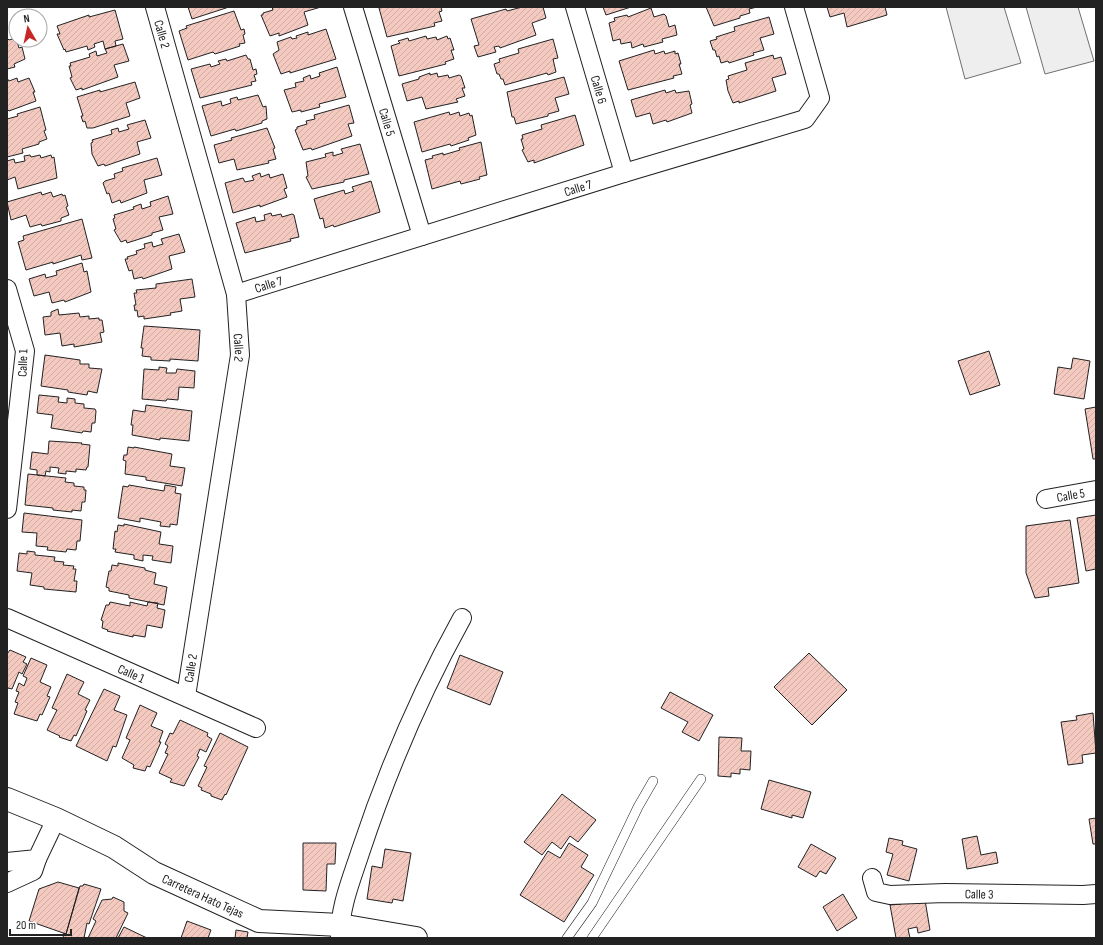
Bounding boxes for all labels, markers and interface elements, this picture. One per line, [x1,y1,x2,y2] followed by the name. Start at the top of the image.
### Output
[8,8,48,48] north arrow
[23,12,31,25] text: N
[150,18,173,50] street label: Calle 2
[587,74,610,106] street label: Calle 6
[375,106,398,138] street label: Calle 5
[562,176,595,200] street label: Calle 7
[253,273,285,297] street label: Calle 7
[230,333,247,363] street label: Calle 2
[15,348,31,377] street label: Calle 1
[1055,485,1086,506] street label: Calle 5
[181,653,201,684] street label: Calle 2
[115,661,147,687] street label: Calle 1
[159,871,246,922] street label: Carretera Hato Tejas
[965,886,994,903] street label: Calle 3
[10,911,71,937] scale bar
[16,918,36,933] text: 20 m

